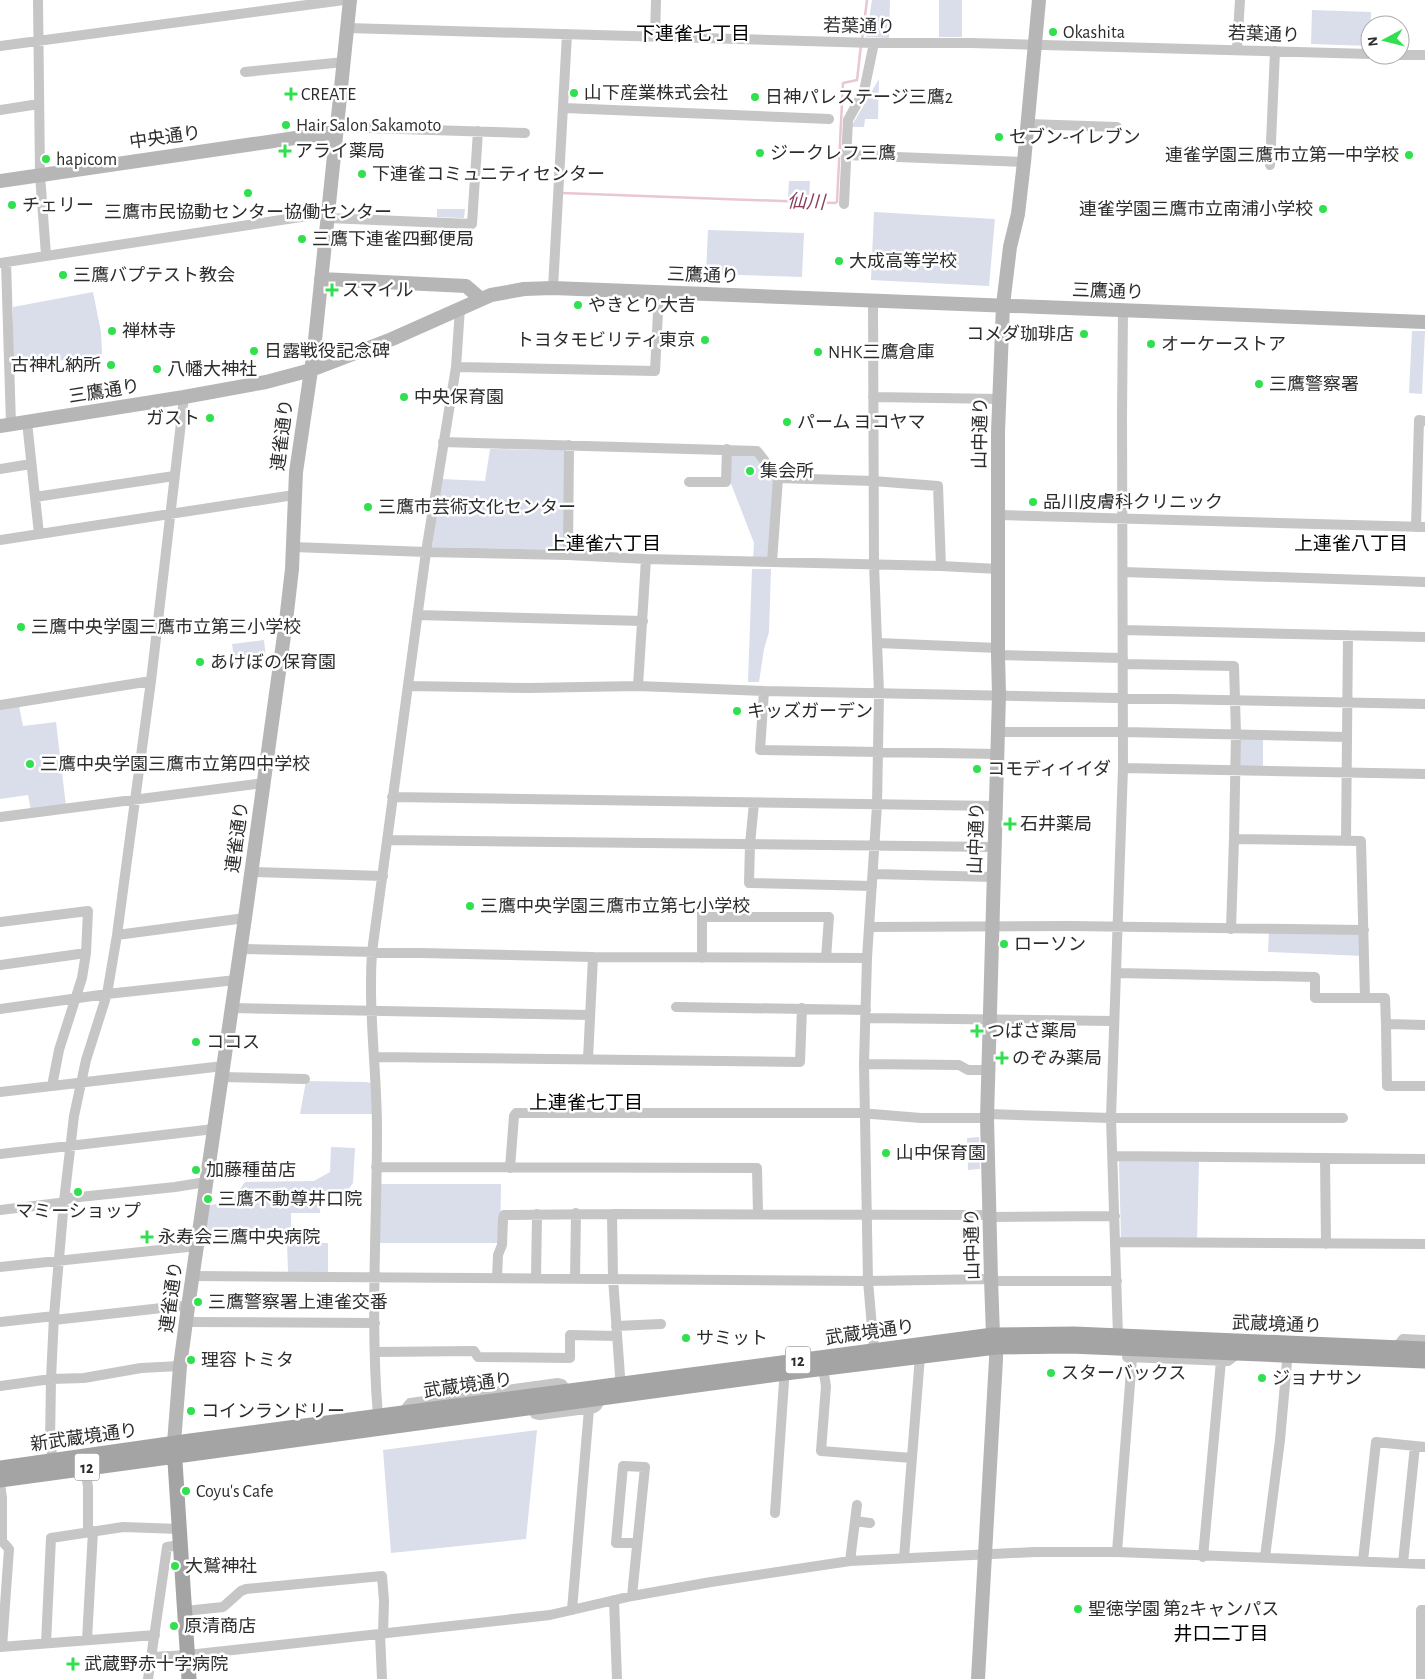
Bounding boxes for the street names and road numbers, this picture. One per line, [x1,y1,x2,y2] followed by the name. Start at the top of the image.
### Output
[823,16,895,37] street label: 若葉通り
[1228,24,1300,45] street label: 若葉通り
[128,123,202,152] street label: 中央通り
[667,265,739,286] street label: 三鷹通り
[1072,281,1144,302] street label: 三鷹通り
[67,376,141,407] street label: 三鷹通り
[970,397,991,469] street label: 山中通り
[269,398,296,472] street label: 連雀通り
[223,800,252,874] street label: 連雀通り
[966,802,987,874] street label: 山中通り
[962,1208,983,1280] street label: 山中通り
[157,1260,186,1334] street label: 連雀通り
[1232,1313,1322,1336] street label: 武蔵境通り
[824,1317,916,1348] street label: 武蔵境通り
[786,1346,810,1374] road number: 12
[422,1370,514,1401] street label: 武蔵境通り
[29,1421,139,1454] street label: 新武蔵境通り
[74,1454,100,1480] road number: 12

